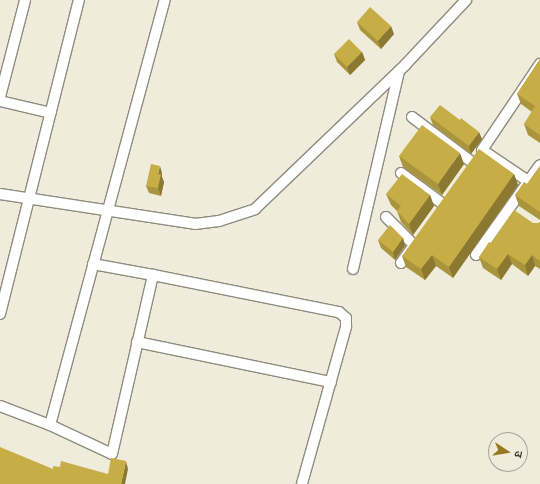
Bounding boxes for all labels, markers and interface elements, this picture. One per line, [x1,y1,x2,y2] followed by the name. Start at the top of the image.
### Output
[488,432,528,472] north arrow
[511,450,526,459] text: उ

